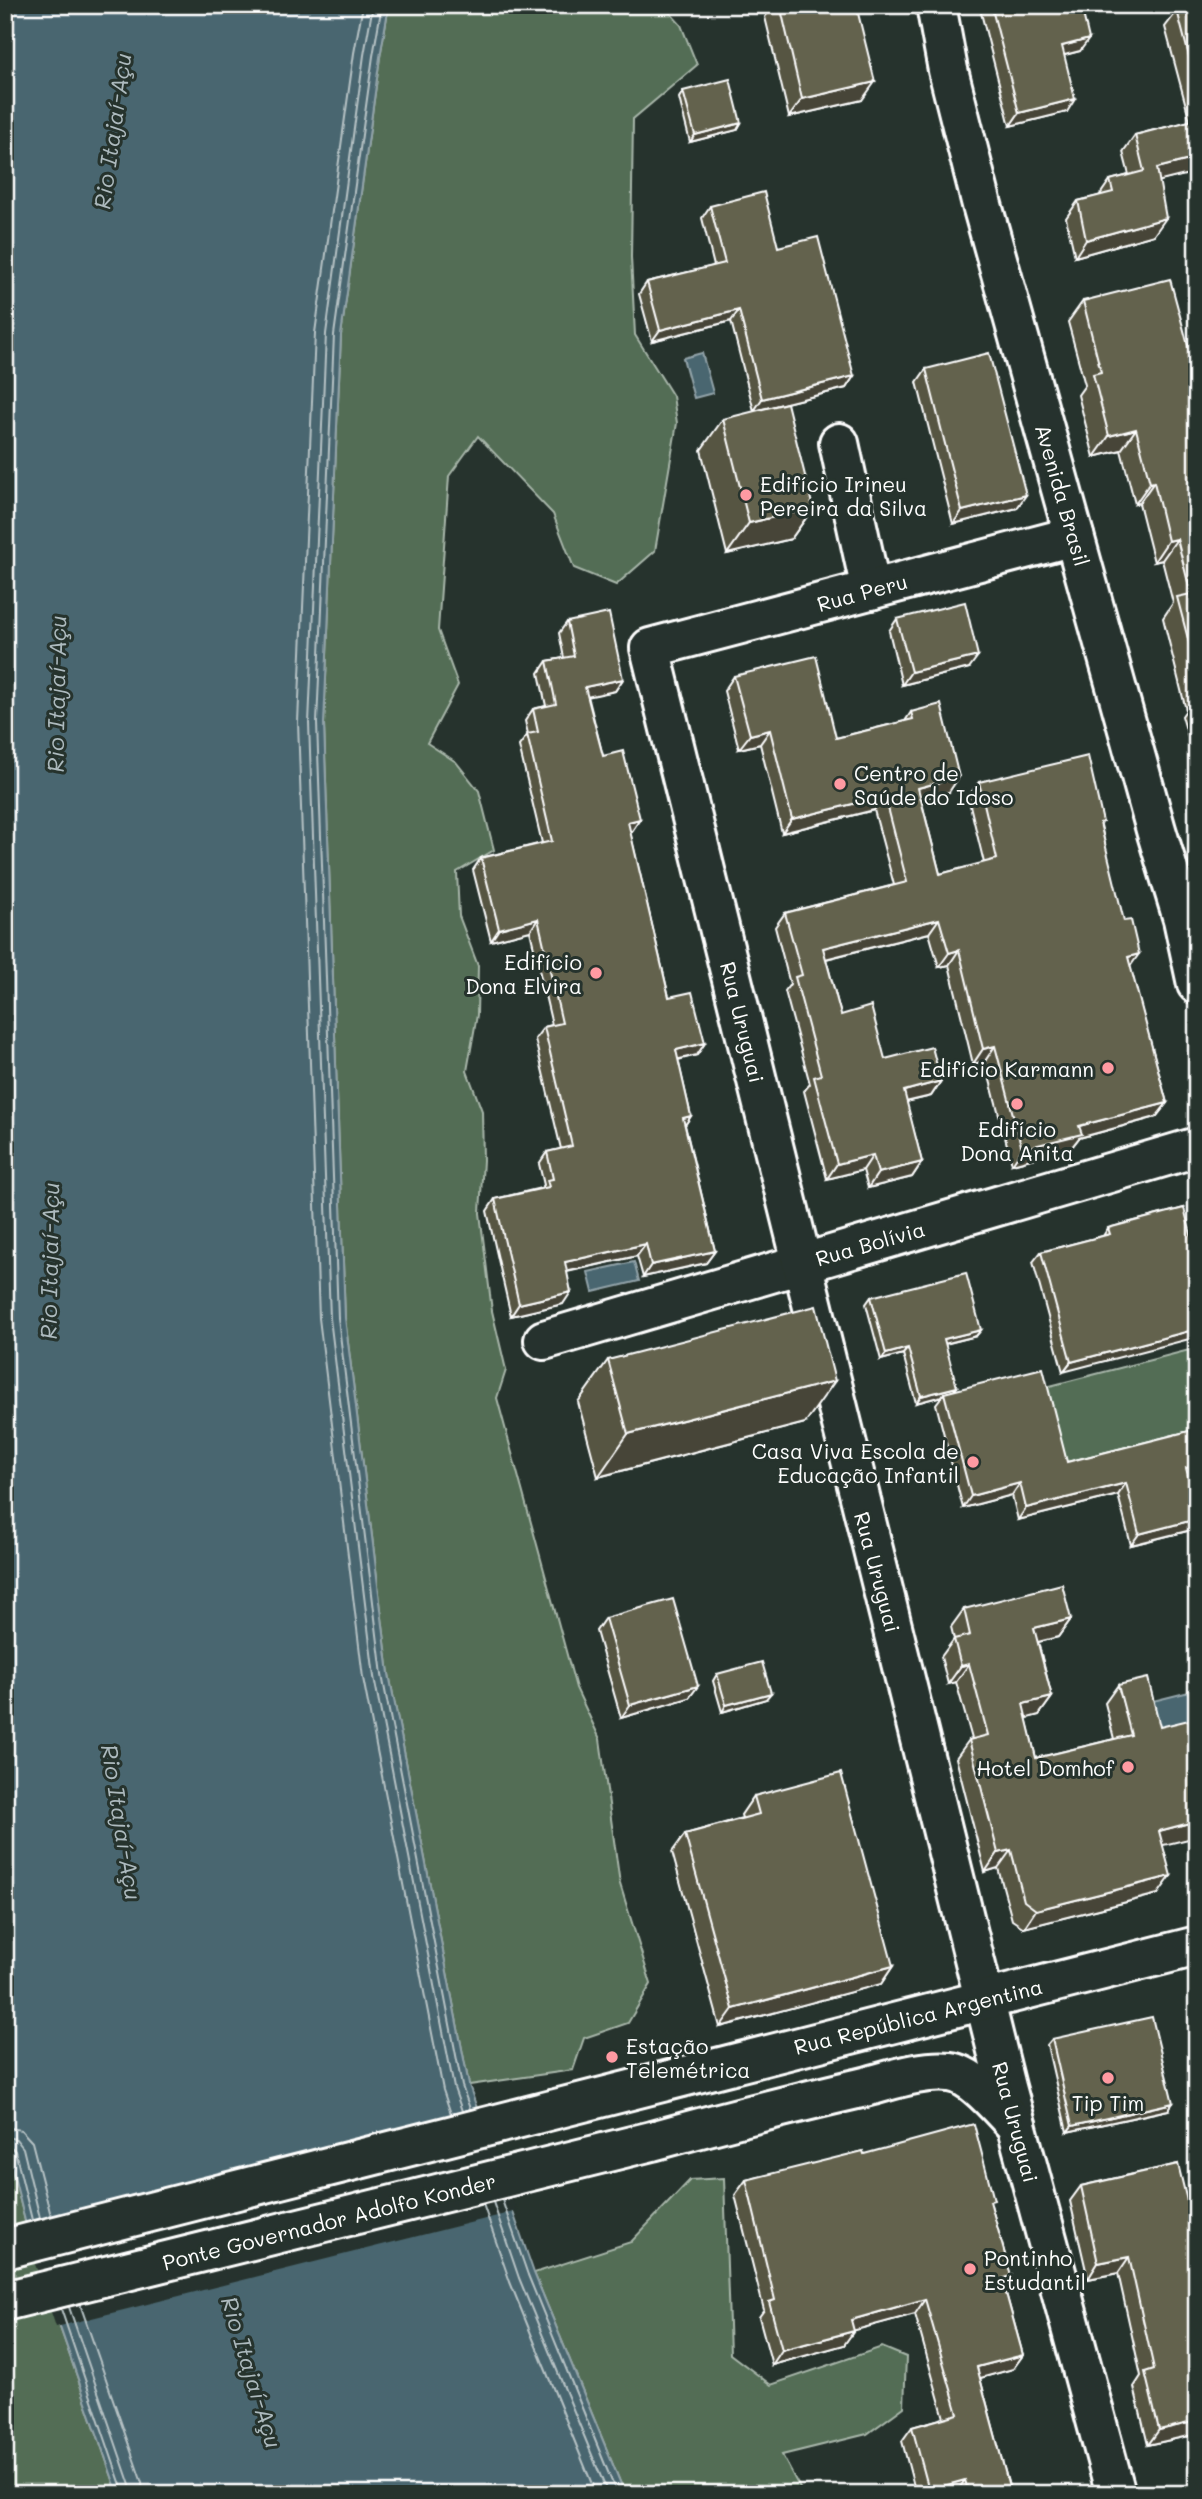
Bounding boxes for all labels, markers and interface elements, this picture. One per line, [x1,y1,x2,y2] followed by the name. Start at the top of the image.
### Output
[86,51,138,211] water label: Rio Itajaí-Açu
[1030,421,1096,569] street label: Avenida Brasil
[760,470,927,521] place label: Edifício Irineu Pereira da Silva
[738,487,754,503] marker: Edifício Irineu Pereira da Silva
[814,567,910,617] street label: Rua Peru
[40,615,72,773] water label: Rio Itajaí-Açu
[854,759,1014,810] place label: Centro de Saúde do Idoso
[832,776,848,792] marker: Centro de Saúde do Idoso
[465,948,582,999] place label: Edifício Dona Elvira
[715,959,771,1085] street label: Rua Uruguai
[588,965,604,981] marker: Edifício Dona Elvira
[920,1055,1094,1082] place label: Edifício Karmann
[1100,1060,1116,1076] marker: Edifício Karmann
[1009,1096,1025,1112] marker: Edifício Dona Anita
[960,1115,1074,1166] place label: Edifício Dona Anita
[33,1182,65,1340] water label: Rio Itajaí-Açu
[812,1214,928,1272] street label: Rua Bolívia
[752,1437,959,1488] place label: Casa Viva Escola de Educação Infantil
[965,1454,981,1470] marker: Casa Viva Escola de Educação Infantil
[849,1509,907,1635] street label: Rua Uruguai
[95,1742,149,1902] water label: Rio Itajaí-Açu
[976,1754,1115,1781] place label: Hotel Domhof
[1120,1759,1136,1775] marker: Hotel Domhof
[791,1972,1045,2060] street label: Rua República Argentina
[626,2032,750,2083] place label: Estação Telemétrica
[604,2049,620,2065] marker: Estação Telemétrica
[987,2059,1045,2185] street label: Rua Uruguai
[1100,2070,1116,2086] marker: Tip Tim
[1072,2089,1144,2116] place label: Tip Tim
[159,2166,499,2276] street label: Ponte Governador Adolfo Konder
[984,2244,1086,2295] place label: Pontinho Estudantil
[962,2261,978,2277] marker: Pontinho Estudantil
[215,2292,289,2452] water label: Rio Itajaí-Açu

